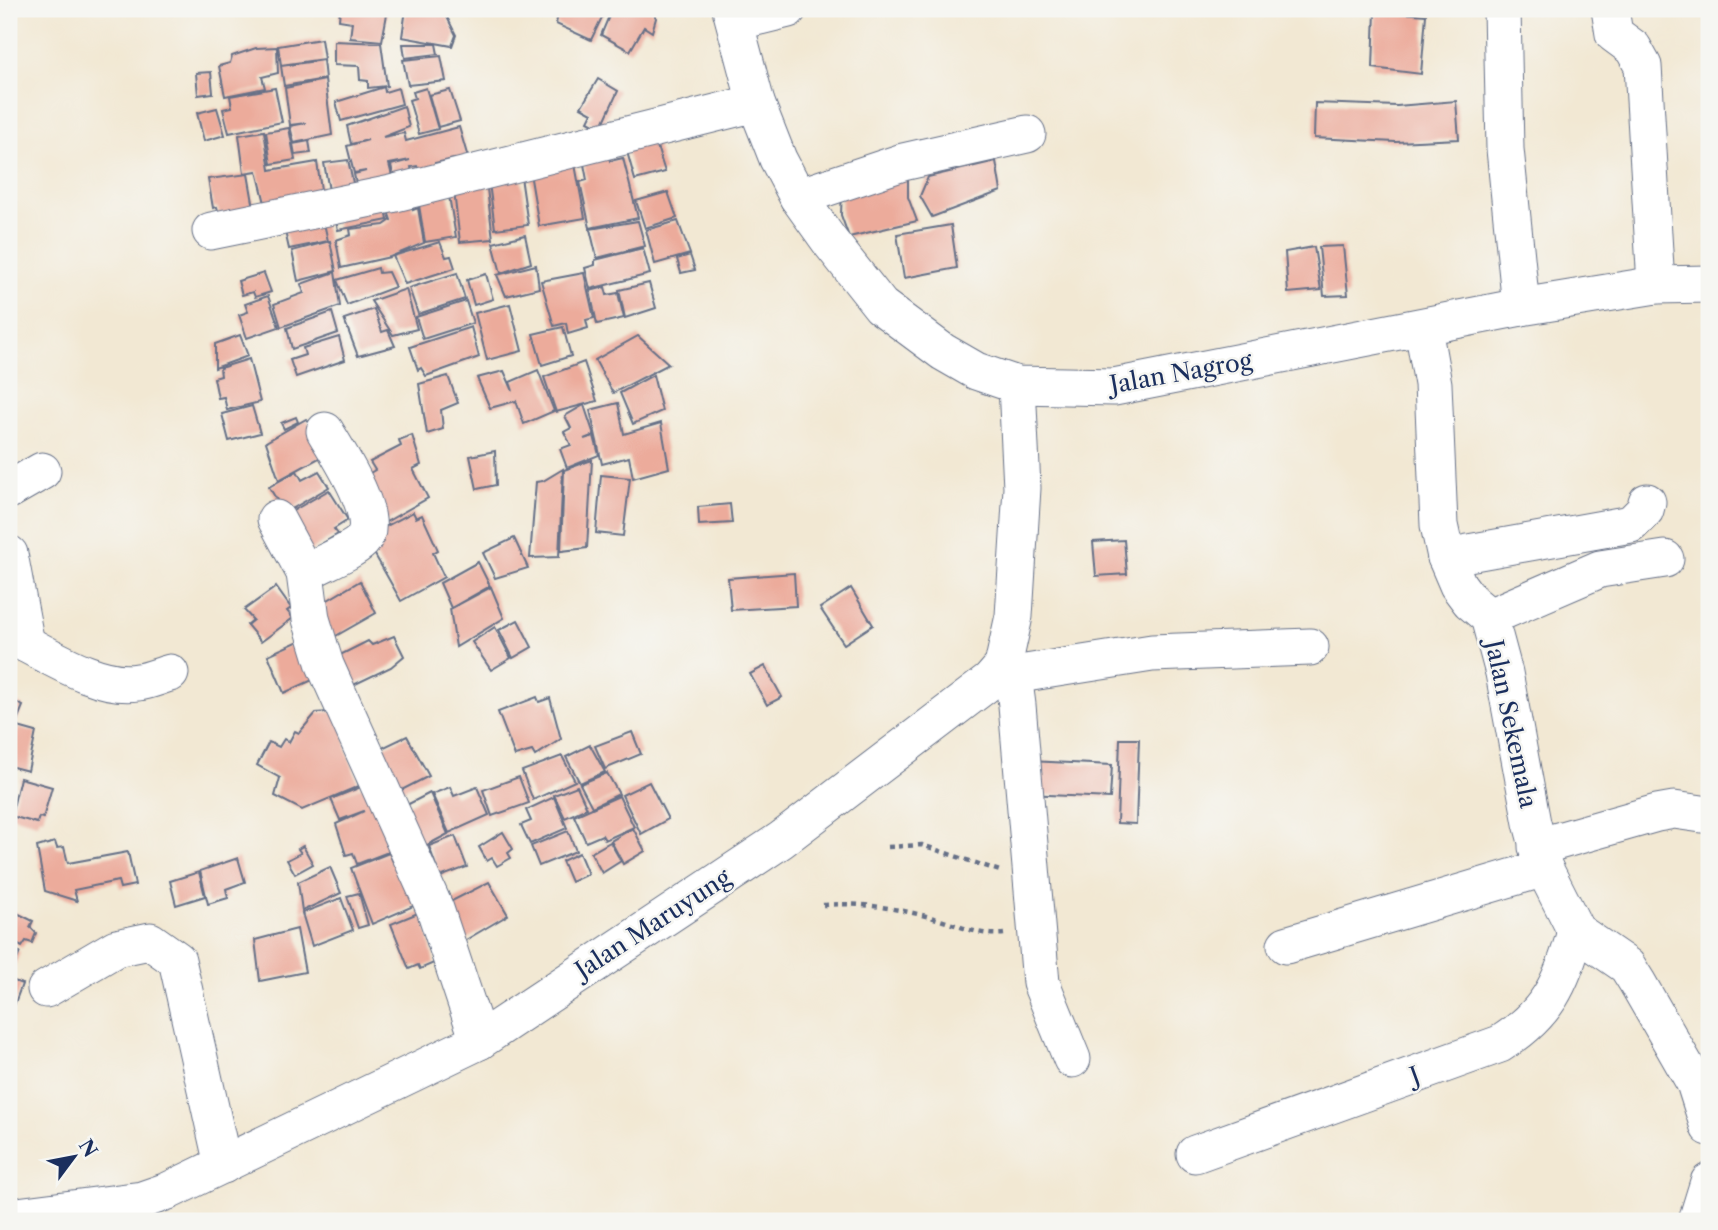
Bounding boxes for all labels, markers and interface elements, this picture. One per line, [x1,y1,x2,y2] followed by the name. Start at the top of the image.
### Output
[1104,346,1255,400] street label: Jalan Nagrog
[1479,633,1544,811] street label: Jalan Sekemala
[566,862,736,987] street label: Jalan Maruyung
[1402,1060,1424,1092] street label: J
[38,1122,108,1192] north arrow
[74,1135,102,1161] text: N

